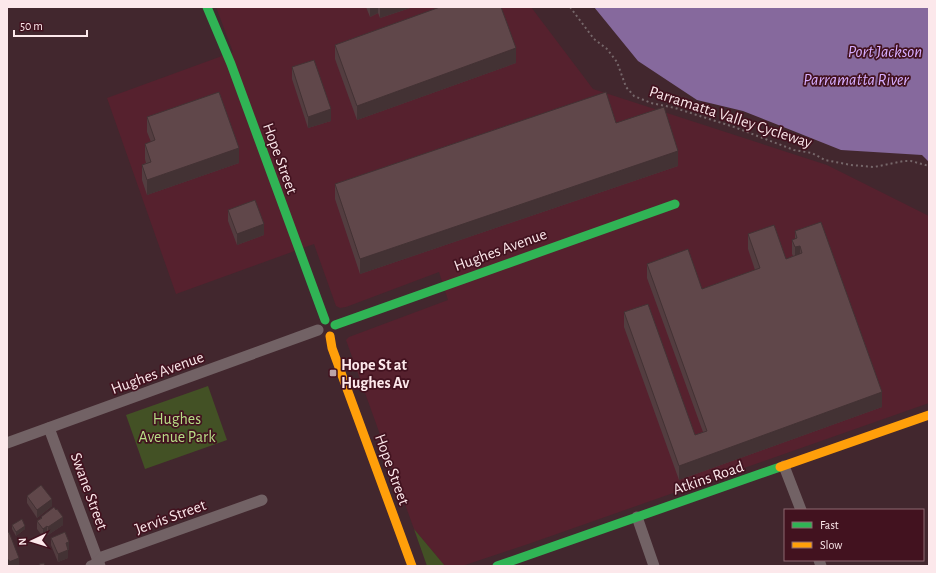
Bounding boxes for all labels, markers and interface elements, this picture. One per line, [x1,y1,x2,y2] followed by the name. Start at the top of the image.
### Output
[14,12,87,38] scale bar
[20,20,43,32] text: 50 m
[848,43,922,60] water label: Port Jackson
[803,71,909,88] water label: Parramatta River
[647,83,814,152] street label: Parramatta Valley Cycleway
[260,121,300,196] street label: Hope Street
[452,226,549,274] street label: Hughes Avenue
[109,349,206,397] street label: Hughes Avenue
[341,357,410,391] place label: Hope St at Hughes Av
[328,368,338,378] marker: Hope St at Hughes Av
[139,411,216,445] park label: Hughes Avenue Park
[372,432,412,507] street label: Hope Street
[68,451,110,532] street label: Swane Street
[671,458,746,498] street label: Atkins Road
[133,497,208,537] street label: Jervis Street
[784,509,924,561] legend
[820,519,839,531] text: Fast
[12,521,52,561] north arrow
[17,537,28,546] text: N
[820,539,842,551] text: Slow

